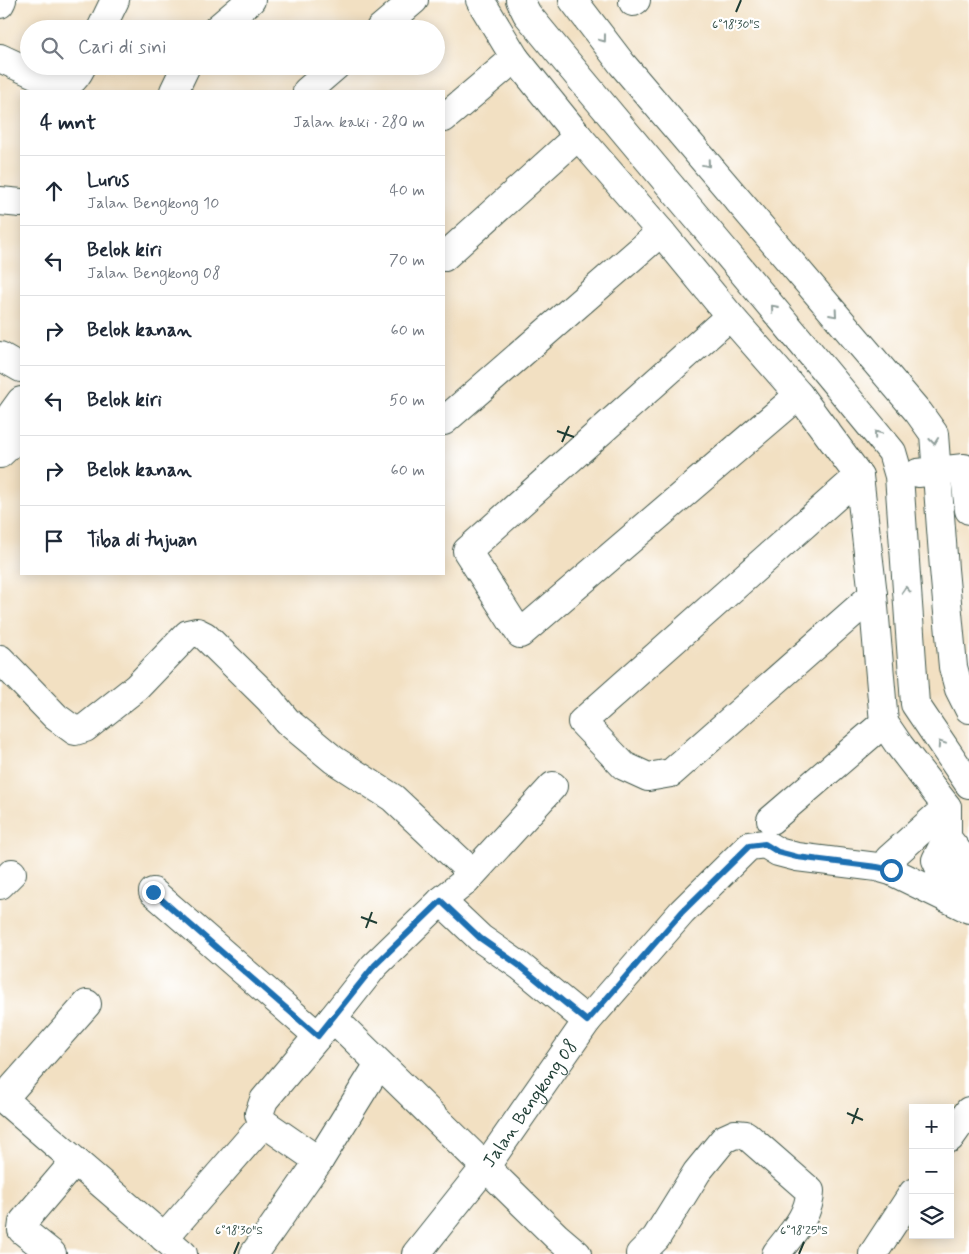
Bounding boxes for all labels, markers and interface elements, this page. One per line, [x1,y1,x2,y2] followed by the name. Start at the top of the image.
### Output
[712,17,760,33] text: 6°18'30"S
[20,20,445,75] search box
[597,33,606,43] one-way arrow
[38,34,66,62] icon: search
[78,35,166,60] text: Cari di sini
[40,109,96,137] text: 4 mnt
[293,112,425,133] text: Jalan kaki · 280 m
[701,158,710,167] one-way arrow
[87,168,129,193] text: Lurus
[40,177,68,205] icon: ahead
[389,180,425,201] text: 40 m
[87,193,219,214] text: Jalan Bengkong 10
[87,238,162,263] text: Belok kiri
[40,247,68,275] icon: left
[389,250,425,271] text: 70 m
[87,263,221,284] text: Jalan Bengkong 08
[772,305,780,314] one-way arrow
[829,309,838,318] one-way arrow
[40,317,68,345] icon: right
[87,318,192,343] text: Belok kanan
[391,320,425,341] text: 60 m
[40,387,68,415] icon: left
[87,388,162,413] text: Belok kiri
[389,390,425,411] text: 50 m
[874,430,883,439] one-way arrow
[928,437,939,445] one-way arrow
[40,457,68,485] icon: right
[87,458,192,483] text: Belok kanan
[391,460,425,481] text: 60 m
[40,527,68,555] icon: arrive
[87,528,198,553] text: Tiba di tujuan
[901,585,912,593] one-way arrow
[938,740,947,750] one-way arrow
[880,859,903,882] route start
[142,881,165,904] route end
[478,1035,583,1172] street label: Jalan Bengkong 08
[909,1104,954,1239] map controls
[909,1104,954,1149] button: +
[909,1149,954,1194] button: −
[909,1194,954,1239] button: layers
[215,1223,263,1239] text: 6°18'30"S
[780,1223,828,1239] text: 6°18'25"S

